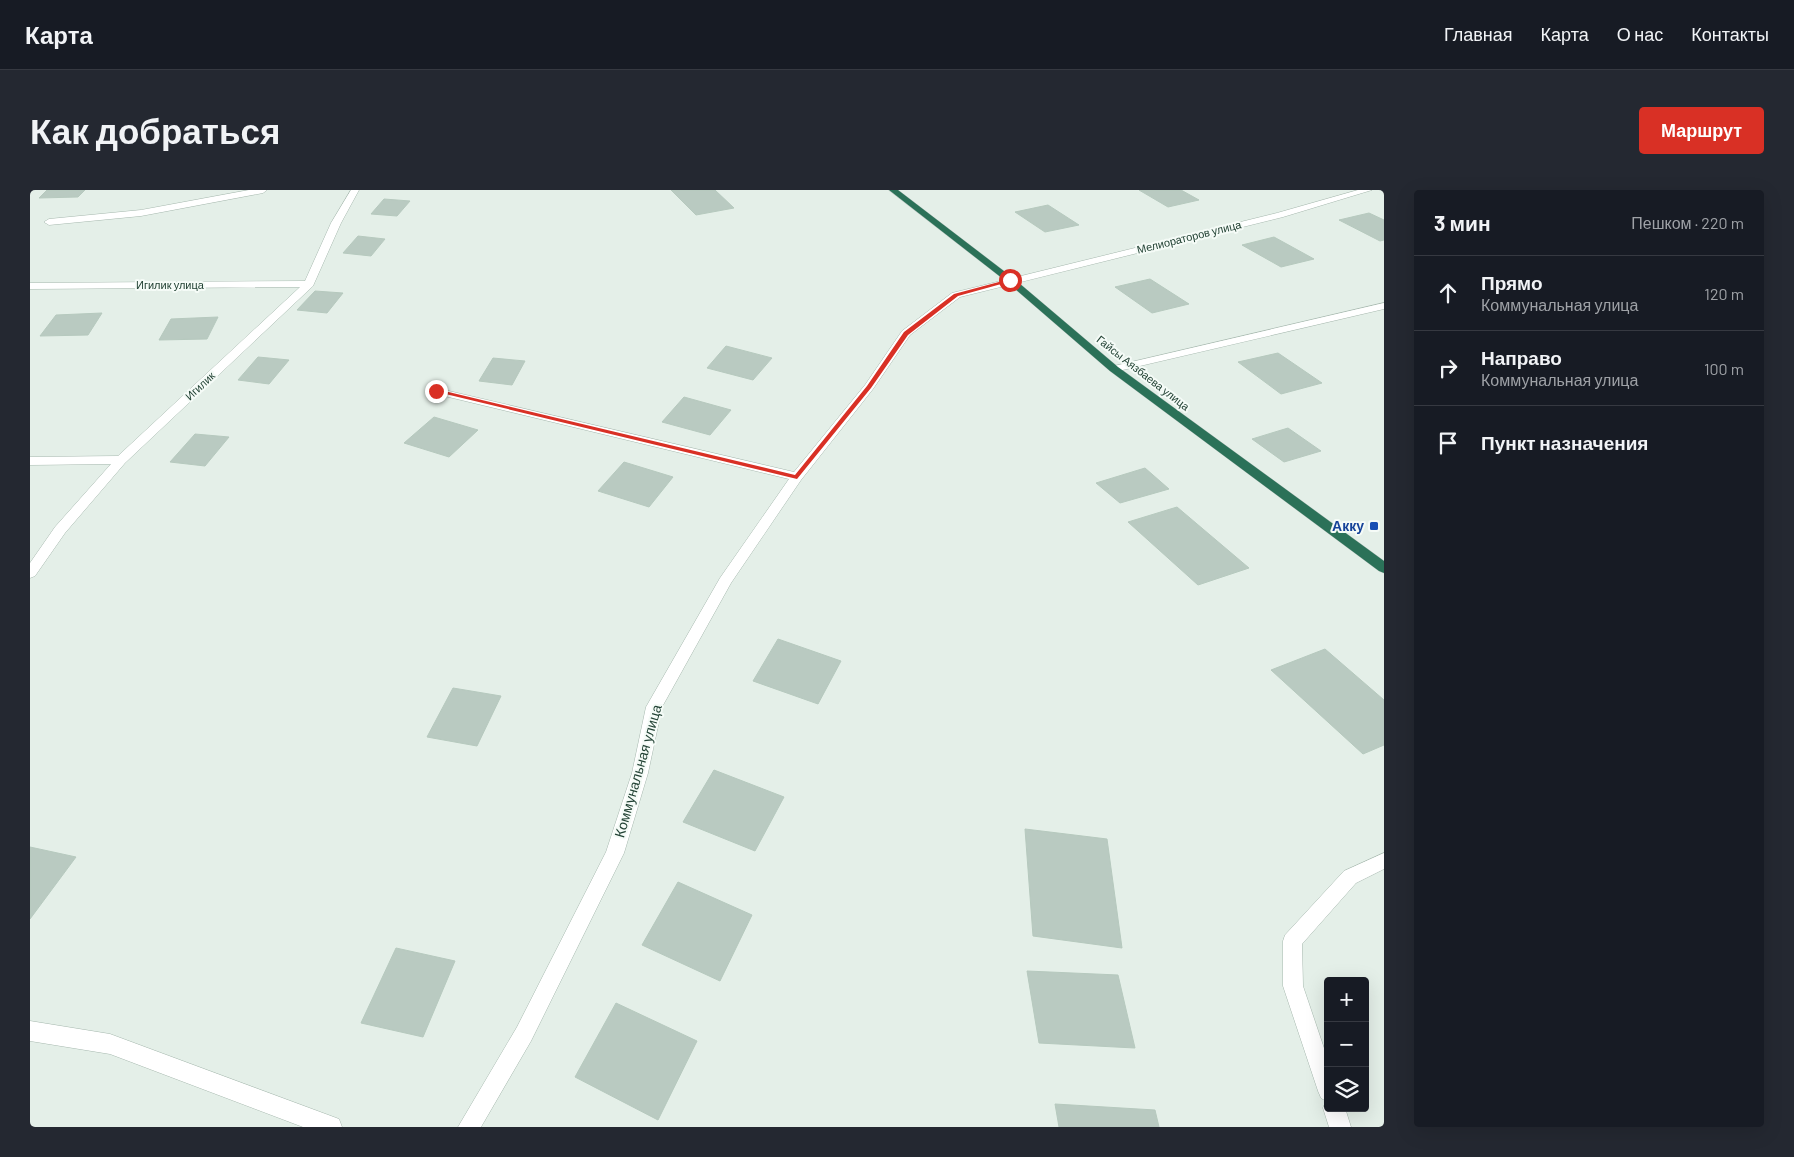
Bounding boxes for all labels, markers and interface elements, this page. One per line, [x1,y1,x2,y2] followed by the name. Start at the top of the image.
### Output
[25,20,93,49] text: Карта
[1444,23,1513,45] text: Главная
[1541,23,1589,45] text: Карта
[1617,23,1663,45] text: О нас
[1691,23,1769,45] text: Контакты
[1639,107,1764,154] button: Маршрут
[30,109,280,151] text: Как добраться
[1434,210,1491,235] text: 3 мин
[1631,213,1744,232] text: Пешком · 220 m
[1135,217,1243,256] street label: Мелиораторов улица
[999,269,1022,292] route start
[1481,271,1543,294] text: Прямо
[136,278,205,291] street label: Игилик улица
[1434,279,1462,307] icon: ahead
[1704,284,1744,303] text: 120 m
[1481,295,1638,314] text: Коммунальная улица
[1094,332,1193,413] street label: Гайсы Аязбаева улица
[1481,346,1562,369] text: Направо
[1434,354,1462,382] icon: right
[1704,359,1744,378] text: 100 m
[182,369,217,402] street label: Игилик
[1481,370,1638,389] text: Коммунальная улица
[425,380,448,403] route end
[1434,429,1462,457] icon: arrive
[1481,431,1648,454] text: Пункт назначения
[1332,517,1364,534] place label: Акку
[1368,520,1380,532] marker: Акку
[610,702,665,839] street label: Коммунальная улица
[1324,977,1369,1112] map controls
[1324,977,1369,1022] button: +
[1324,1022,1369,1067] button: −
[1324,1067,1369,1112] button: layers

